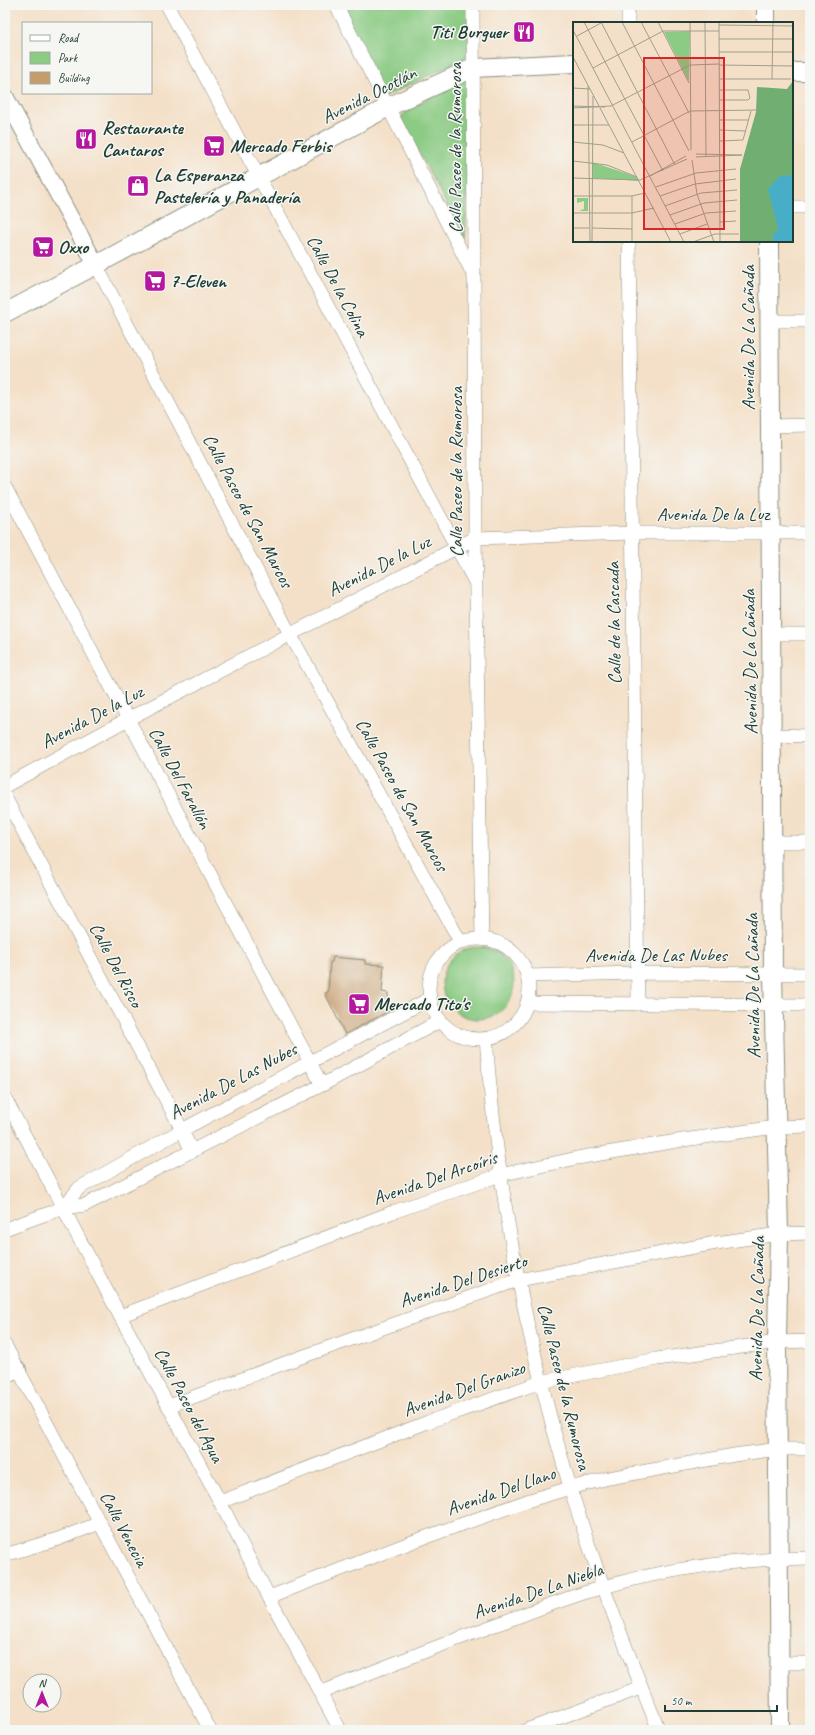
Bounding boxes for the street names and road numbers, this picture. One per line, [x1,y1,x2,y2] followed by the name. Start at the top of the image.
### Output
[318,61,421,129] street label: Avenida Ocotlán
[443,61,467,233] street label: Calle Paseo de la Rumorosa
[301,231,376,342] street label: Calle De la Colina
[736,264,760,411] street label: Avenida De La Cañada
[444,385,468,557] street label: Calle Paseo de la Rumorosa
[197,430,299,593] street label: Calle Paseo de San Marcos
[657,502,771,526] street label: Avenida De la Luz
[323,529,436,602] street label: Avenida De la Luz
[601,560,627,684] street label: Calle de la Cascada
[737,588,763,735] street label: Avenida De La Cañada
[37,679,149,754] street label: Avenida De la Luz
[350,714,455,877] street label: Calle Paseo de San Marcos
[143,723,217,833] street label: Calle Del Farallón
[740,912,766,1059] street label: Avenida De La Cañada
[84,919,149,1013] street label: Calle Del Risco
[585,943,728,967] street label: Avenida De Las Nubes
[165,1037,302,1125] street label: Avenida De Las Nubes
[370,1145,502,1210] street label: Avenida Del Arcoíris
[744,1235,770,1382] street label: Avenida De La Cañada
[396,1248,532,1313] street label: Avenida Del Desierto
[532,1301,597,1474] street label: Calle Paseo de la Rumorosa
[149,1343,230,1468] street label: Calle Paseo del Agua
[400,1355,529,1422] street label: Avenida Del Granizo
[443,1461,560,1521] street label: Avenida Del Llano
[94,1487,155,1573] street label: Calle Venecia
[470,1557,607,1624] street label: Avenida De La Niebla

